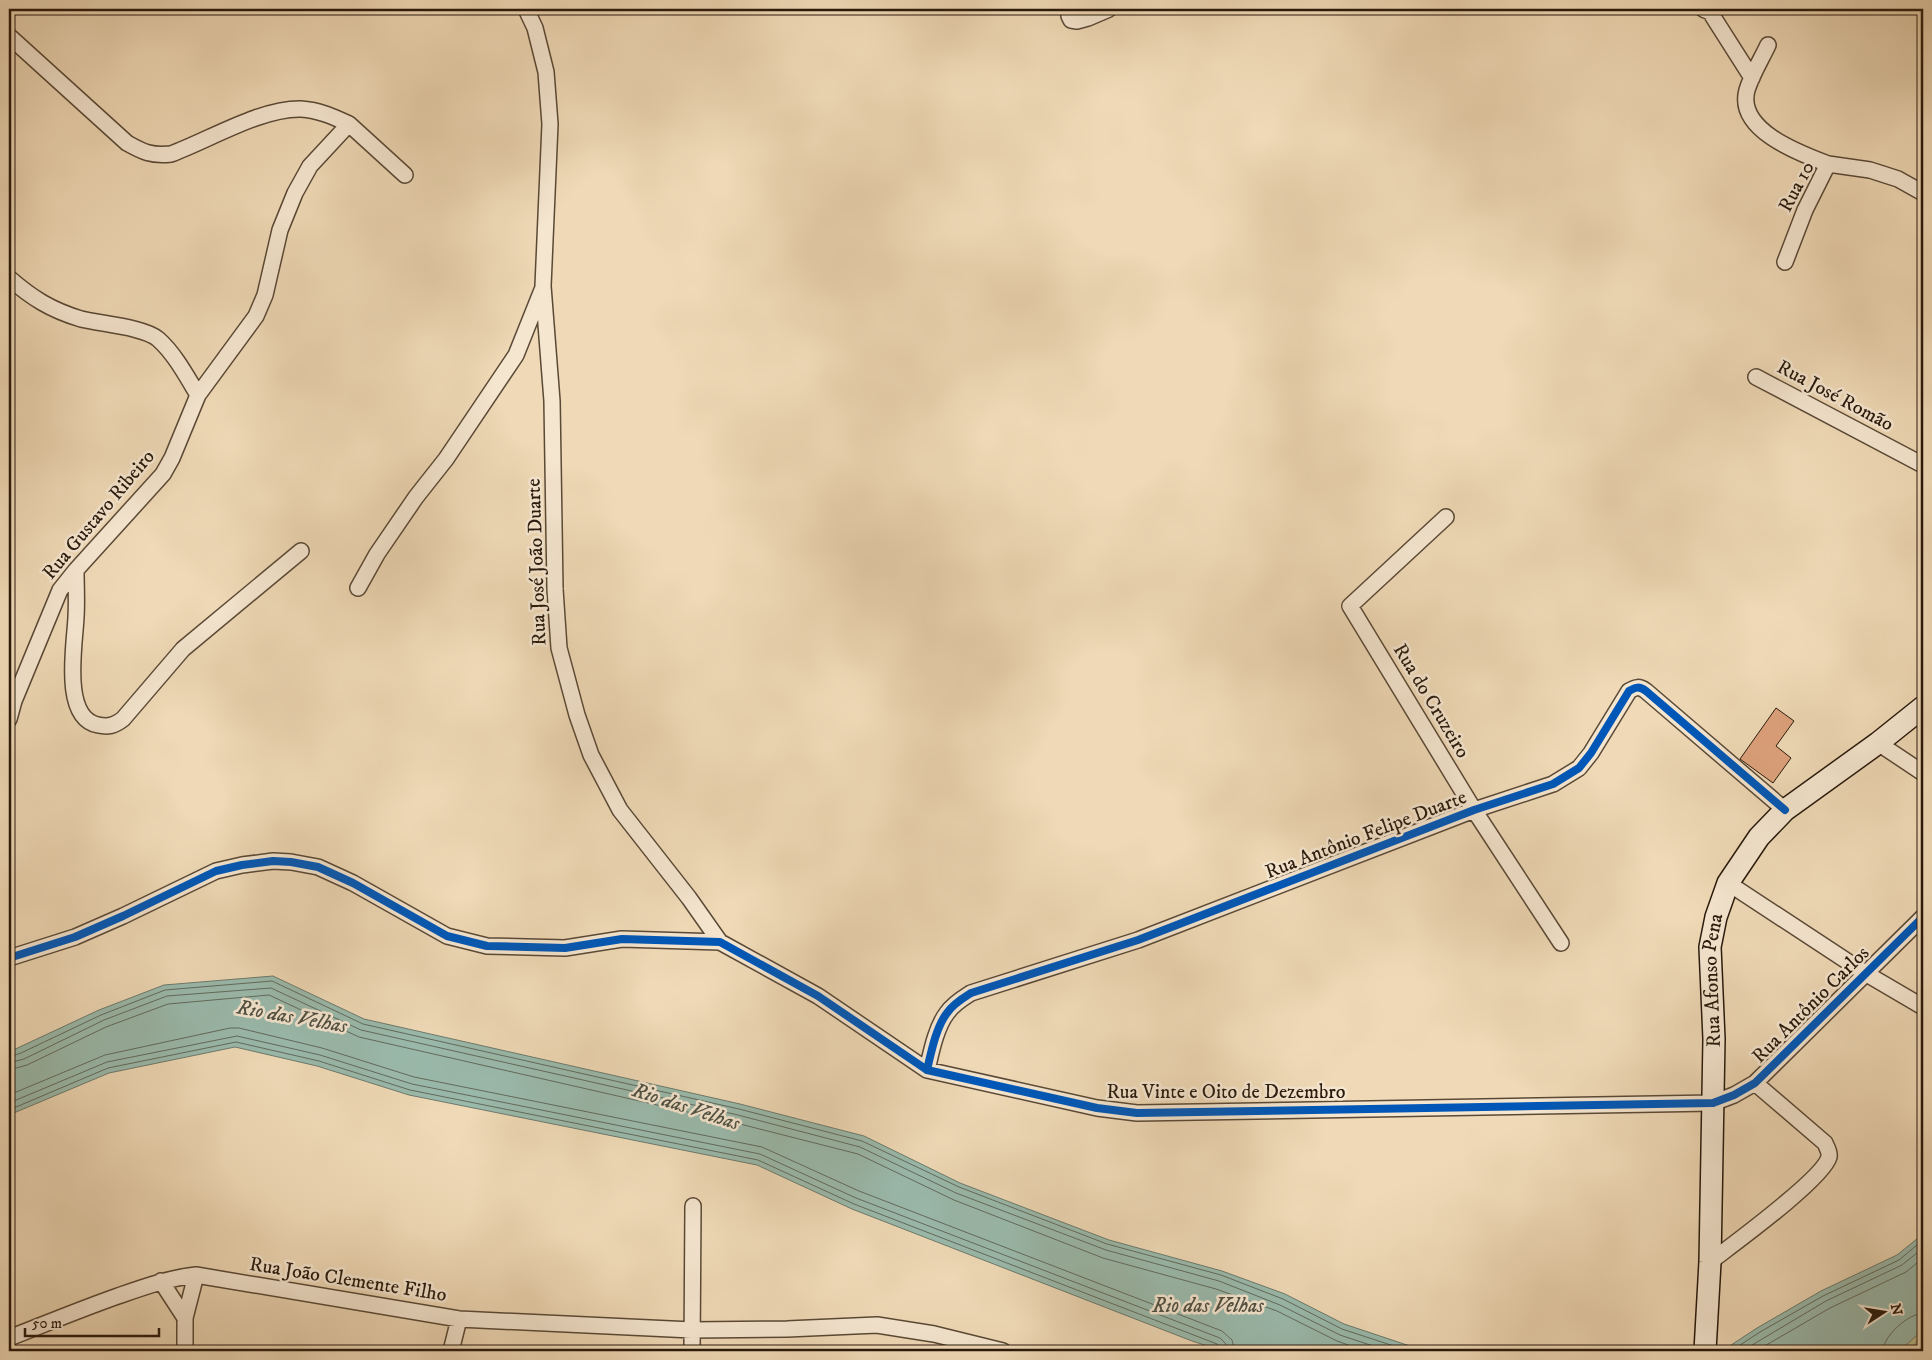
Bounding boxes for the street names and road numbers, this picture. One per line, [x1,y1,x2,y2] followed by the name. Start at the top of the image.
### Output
[1773,157,1821,217] street label: Rua 10
[1772,355,1898,437] street label: Rua José Romão
[37,445,161,585] street label: Rua Gustavo Ribeiro
[522,478,552,646] street label: Rua José João Duarte
[1387,639,1475,763] street label: Rua do Cruzeiro
[1262,785,1470,885] street label: Rua Antônio Felipe Duarte
[1697,911,1729,1048] street label: Rua Afonso Pena
[1747,941,1875,1069] street label: Rua Antônio Carlos
[1106,1080,1346,1105] street label: Rua Vinte e Oito de Dezembro
[248,1252,448,1308] street label: Rua João Clemente Filho

